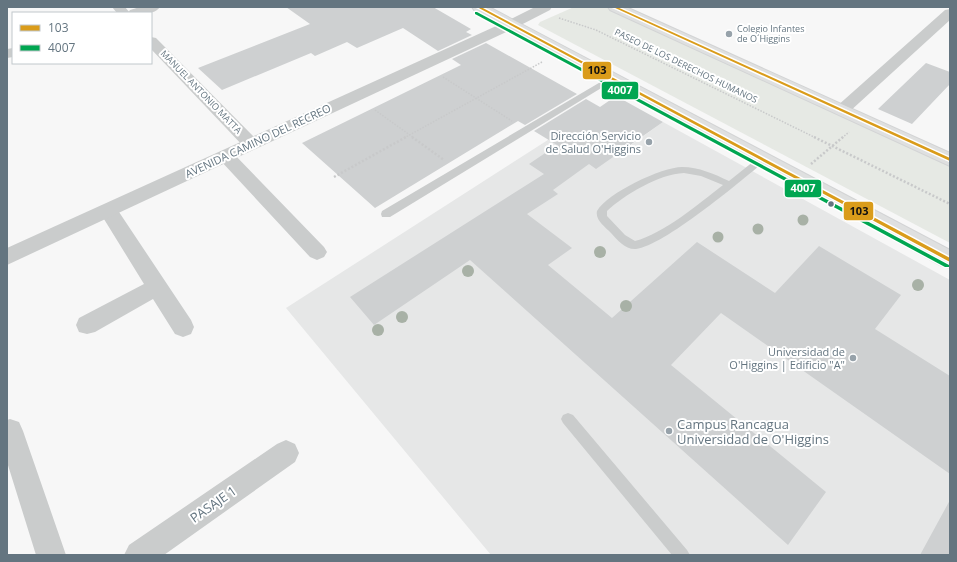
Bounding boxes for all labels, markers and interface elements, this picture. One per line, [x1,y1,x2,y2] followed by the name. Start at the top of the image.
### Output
[12,12,152,64] legend
[48,19,69,36] text: 103
[737,22,804,45] place label: Colegio Infantes de O´Higgins
[613,25,760,106] street label: PASEO DE LOS DERECHOS HUMANOS
[724,29,734,39] marker: Colegio Infantes de O´Higgins
[48,39,76,56] text: 4007
[158,47,245,137] street label: MANUEL ANTONIO MATTA
[582,61,612,80] line badge: 103
[588,62,606,77] text: 103
[601,81,639,100] line badge: 4007
[607,82,633,97] text: 4007
[182,100,333,181] street label: AVENIDA CAMINO DEL RECREO
[545,128,641,156] place label: Dirección Servicio de Salud O'Higgins
[644,137,654,147] marker: Dirección Servicio de Salud O'Higgins
[784,179,822,198] line badge: 4007
[790,180,816,195] text: 4007
[826,199,836,209] unlabelled marker
[843,201,874,221] line badge: 103
[850,203,868,218] text: 103
[729,344,845,372] place label: Universidad de O'Higgins | Edificio "A"
[848,353,858,363] marker: Universidad de O'Higgins | Edificio "A"
[677,415,829,448] place label: Campus Rancagua Universidad de O'Higgins
[664,426,674,436] marker: Campus Rancagua Universidad de O'Higgins
[186,481,240,527] street label: PASAJE 1

